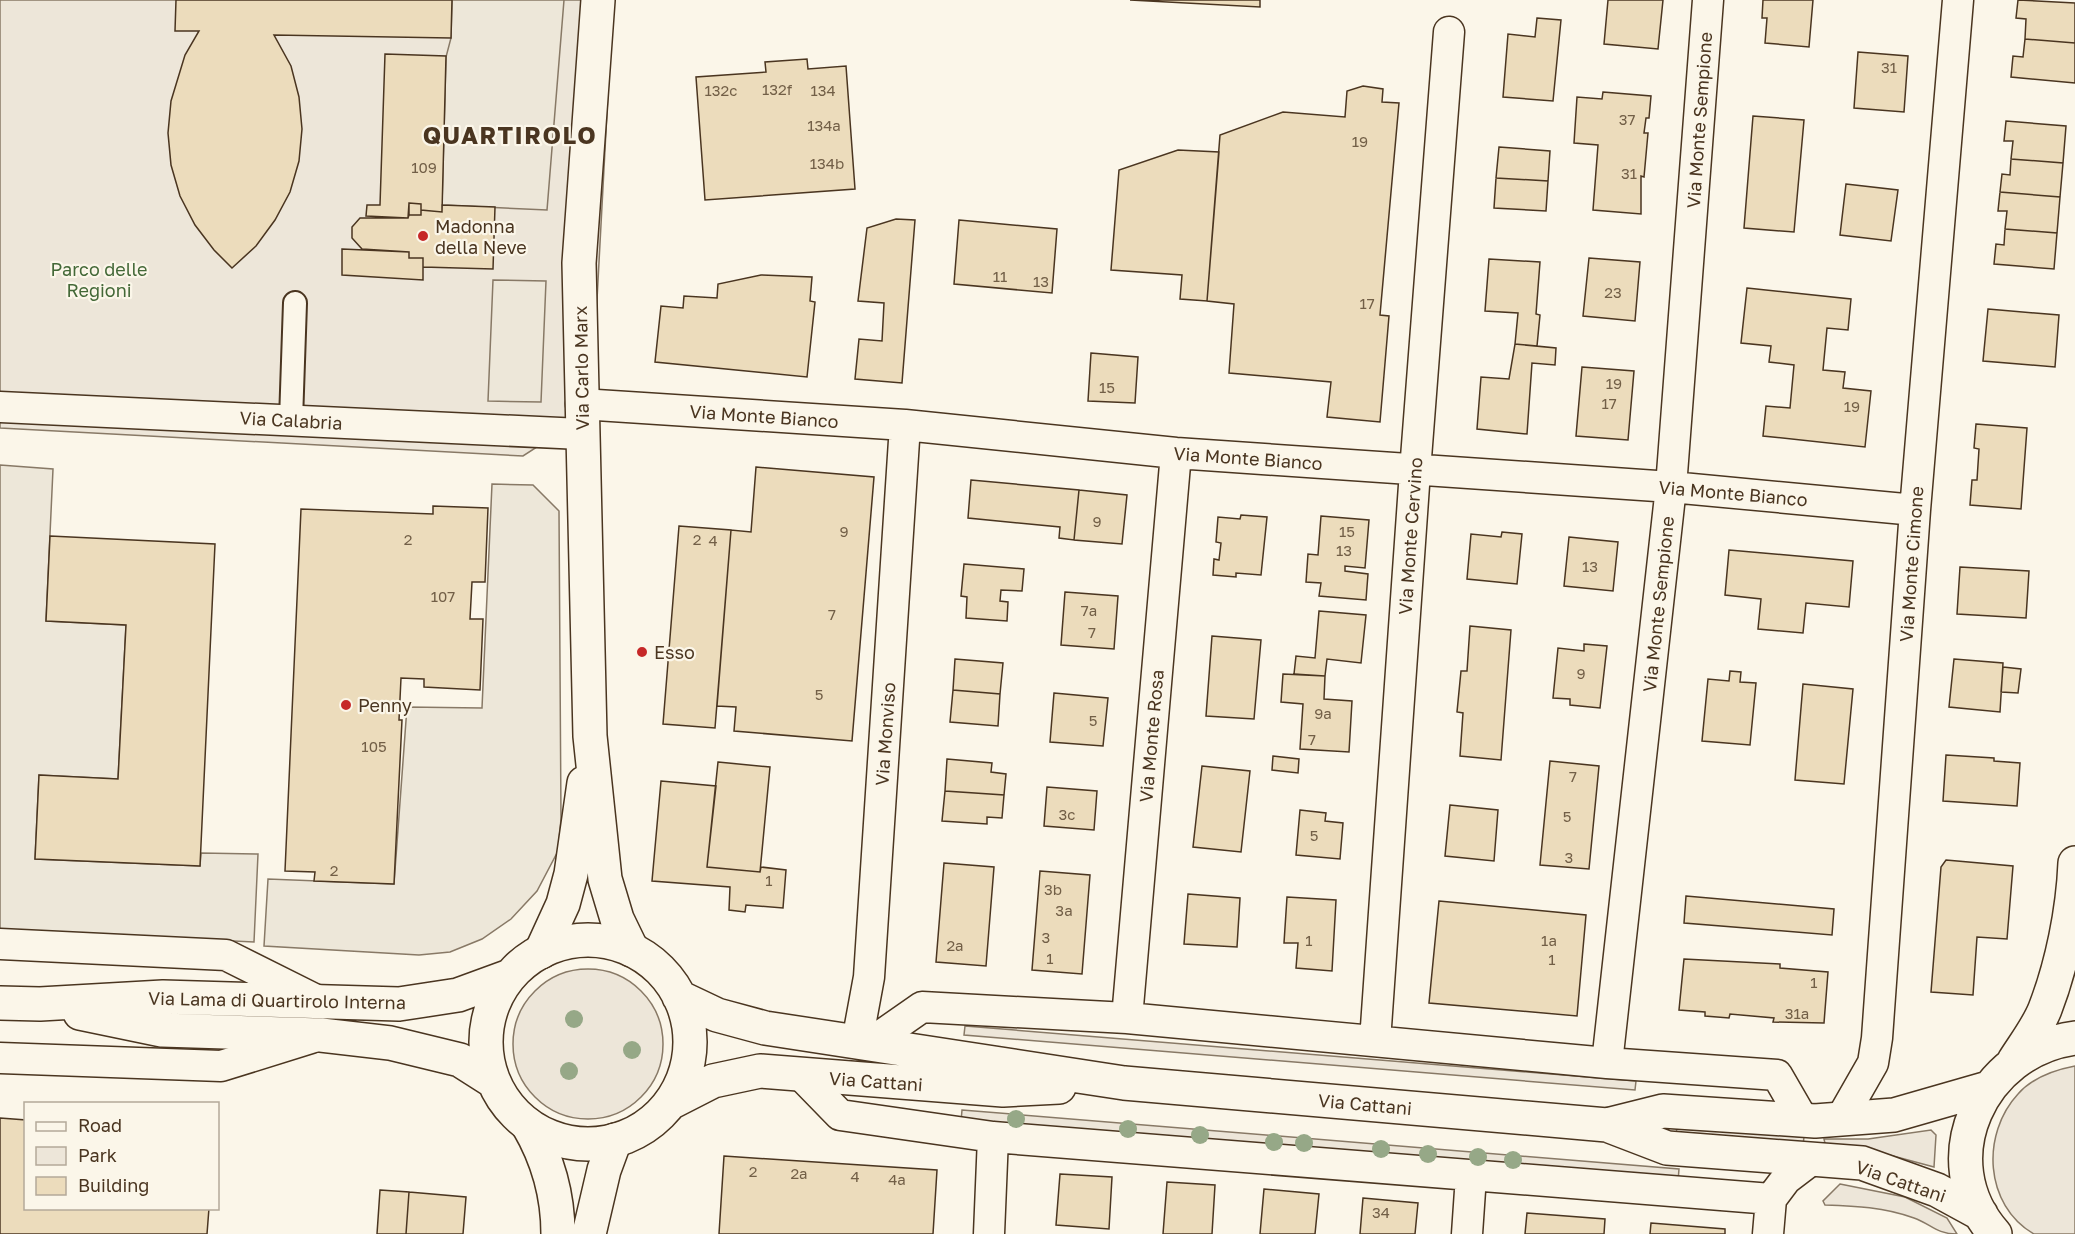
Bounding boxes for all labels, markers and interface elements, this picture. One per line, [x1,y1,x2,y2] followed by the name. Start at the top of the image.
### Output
[1682,31,1716,209] street label: Via Monte Sempione
[1881,58,1897,76] house number: 31
[762,80,793,98] house number: 132f
[705,81,737,99] house number: 132c
[810,81,836,99] house number: 134
[1619,110,1635,128] house number: 37
[807,116,841,134] house number: 134a
[423,120,597,149] district label: QUARTIROLO
[1352,132,1368,150] house number: 19
[810,154,844,172] house number: 134b
[411,158,437,176] house number: 109
[1621,164,1637,182] house number: 31
[435,215,527,258] place label: Madonna della Neve
[416,229,430,243] marker: Madonna della Neve
[50,258,148,301] park label: Parco delle Regioni
[993,267,1007,285] house number: 11
[1033,272,1049,290] house number: 13
[1604,283,1622,301] house number: 23
[1359,294,1375,312] house number: 17
[569,305,593,430] street label: Via Carlo Marx
[1606,374,1622,392] house number: 19
[1099,378,1115,396] house number: 15
[1601,394,1617,412] house number: 17
[1844,397,1860,415] house number: 19
[689,400,839,432] street label: Via Monte Bianco
[239,406,343,434] street label: Via Calabria
[1173,442,1323,474] street label: Via Monte Bianco
[1394,456,1426,616] street label: Via Monte Cervino
[1658,476,1808,510] street label: Via Monte Bianco
[1895,485,1927,643] street label: Via Monte Cimone
[1092,512,1102,530] house number: 9
[1638,515,1678,693] street label: Via Monte Sempione
[839,522,849,540] house number: 9
[1339,522,1355,540] house number: 15
[404,530,412,548] house number: 2
[693,530,701,548] house number: 2
[708,531,718,549] house number: 4
[1336,541,1352,559] house number: 13
[1582,557,1598,575] house number: 13
[431,587,455,605] house number: 107
[1081,601,1097,619] house number: 7a
[828,605,836,623] house number: 7
[1088,623,1096,641] house number: 7
[654,641,695,663] place label: Esso
[635,645,649,659] marker: Esso
[1576,664,1586,682] house number: 9
[1134,669,1168,803] street label: Via Monte Rosa
[870,681,900,787] street label: Via Monviso
[815,685,823,703] house number: 5
[358,694,412,716] place label: Penny
[339,698,353,712] marker: Penny
[1314,704,1332,722] house number: 9a
[1089,711,1097,729] house number: 5
[1308,730,1316,748] house number: 7
[361,737,387,755] house number: 105
[1569,767,1577,785] house number: 7
[1059,805,1075,823] house number: 3c
[1563,807,1571,825] house number: 5
[1310,826,1318,844] house number: 5
[1565,848,1573,866] house number: 3
[330,861,338,879] house number: 2
[765,871,773,889] house number: 1
[1044,880,1062,898] house number: 3b
[1055,901,1073,919] house number: 3a
[1042,928,1050,946] house number: 3
[1305,931,1313,949] house number: 1
[1541,931,1557,949] house number: 1a
[946,936,964,954] house number: 2a
[1046,949,1054,967] house number: 1
[1548,950,1556,968] house number: 1
[1810,973,1818,991] house number: 1
[148,987,406,1013] street label: Via Lama di Quartirolo Interna
[1785,1004,1809,1022] house number: 31a
[828,1067,924,1095] street label: Via Cattani
[1317,1089,1413,1119] street label: Via Cattani
[24,1102,219,1210] legend
[78,1114,122,1136] text: Road
[78,1144,117,1166] text: Park
[1853,1155,1949,1207] street label: Via Cattani
[749,1162,757,1180] house number: 2
[790,1164,808,1182] house number: 2a
[850,1167,860,1185] house number: 4
[888,1170,906,1188] house number: 4a
[78,1174,149,1196] text: Building
[1372,1203,1390,1221] house number: 34

